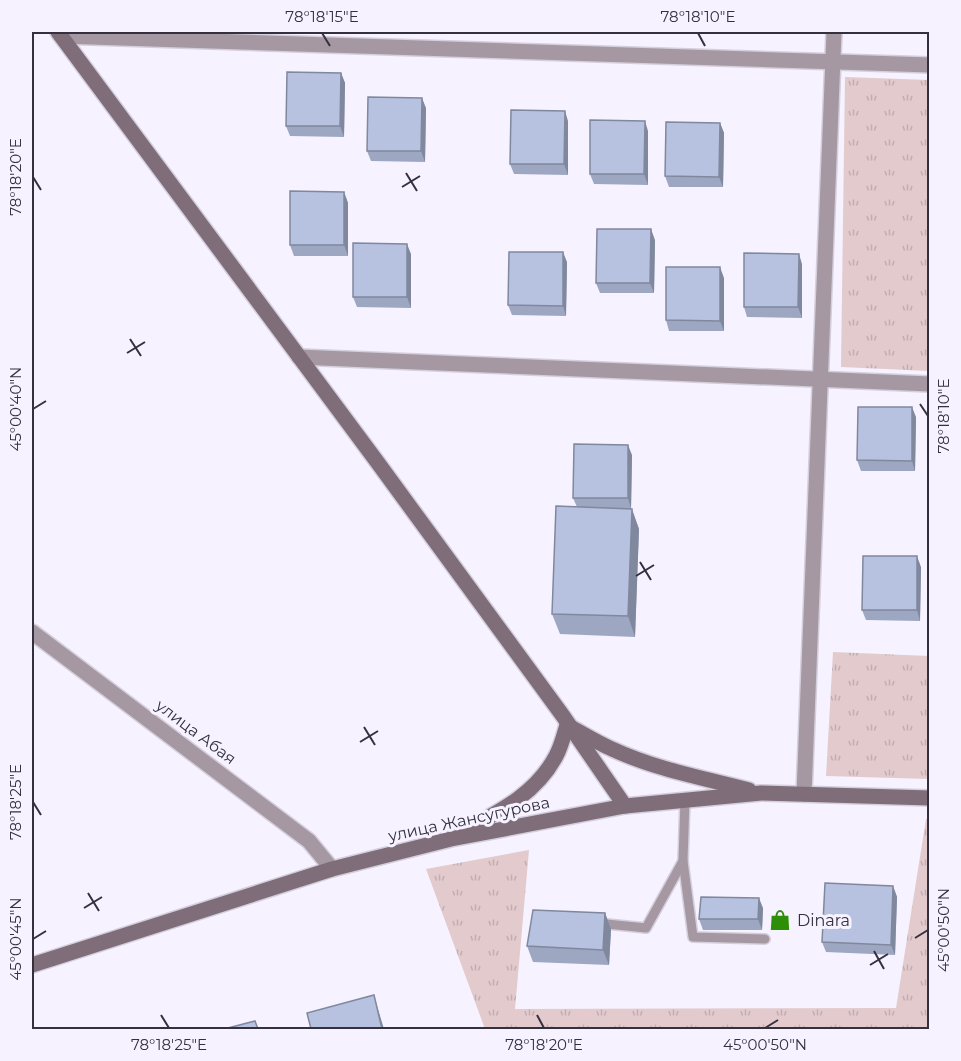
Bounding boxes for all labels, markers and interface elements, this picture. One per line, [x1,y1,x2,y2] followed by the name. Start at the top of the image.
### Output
[285,7,359,26] text: 78°18'15"E
[661,7,735,26] text: 78°18'10"E
[6,138,25,216] text: 78°18'20"E
[6,367,25,451] text: 45°00'40"N
[934,379,953,453] text: 78°18'10"E
[151,695,240,768] street label: улица Абая
[6,764,25,840] text: 78°18'25"E
[385,793,552,846] street label: улица Жансугурова
[934,888,953,972] text: 45°00'50"N
[6,897,25,981] text: 45°00'45"N
[768,908,792,932] shop icon: Dinara
[797,911,850,930] place label: Dinara
[131,1035,207,1054] text: 78°18'25"E
[505,1035,583,1054] text: 78°18'20"E
[723,1035,807,1054] text: 45°00'50"N

